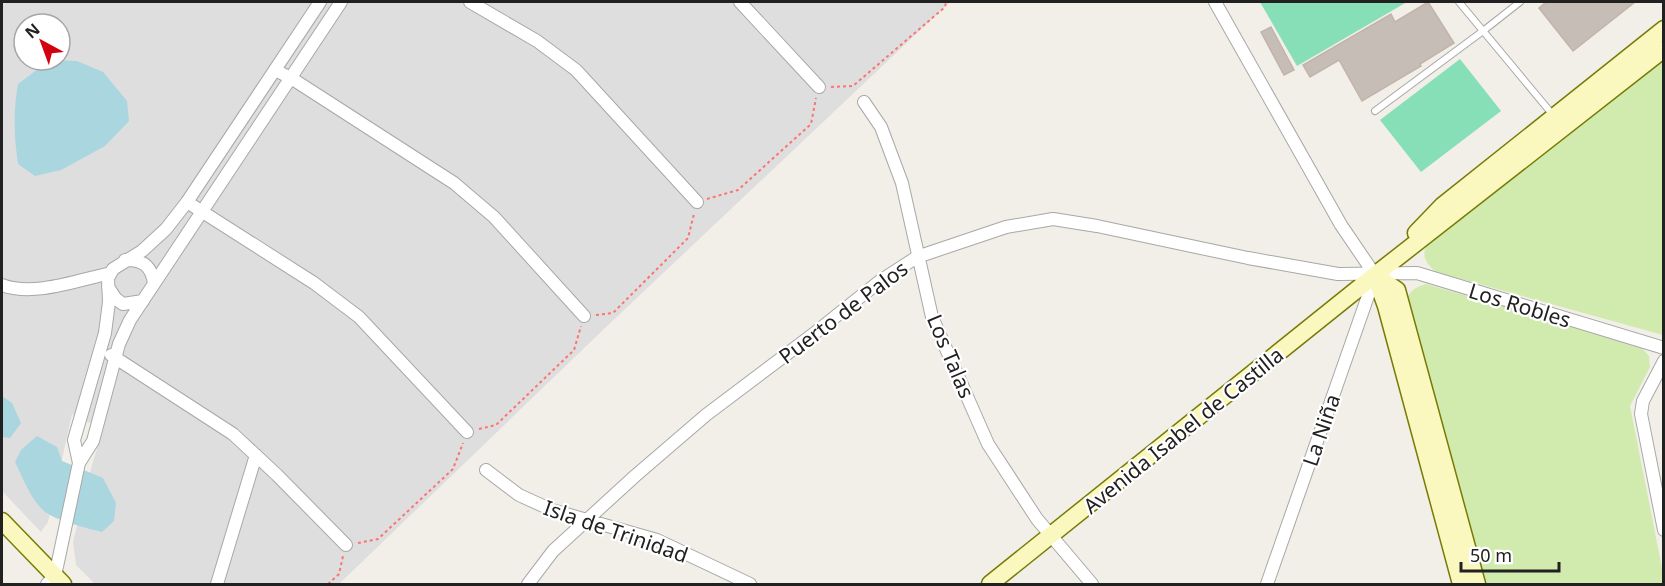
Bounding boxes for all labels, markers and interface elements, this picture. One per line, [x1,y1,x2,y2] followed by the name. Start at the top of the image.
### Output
[12,12,72,72] north arrow
[20,18,44,43] text: N
[773,254,913,370] street label: Puerto de Palos
[1466,276,1574,334] street label: Los Robles
[921,310,981,402] street label: Los Talas
[1077,340,1289,520] street label: Avenida Isabel de Castilla
[1296,390,1346,470] street label: La Niña
[540,493,692,569] street label: Isla de Trinidad
[1461,535,1558,573] scale bar
[1470,543,1512,567] text: 50 m

